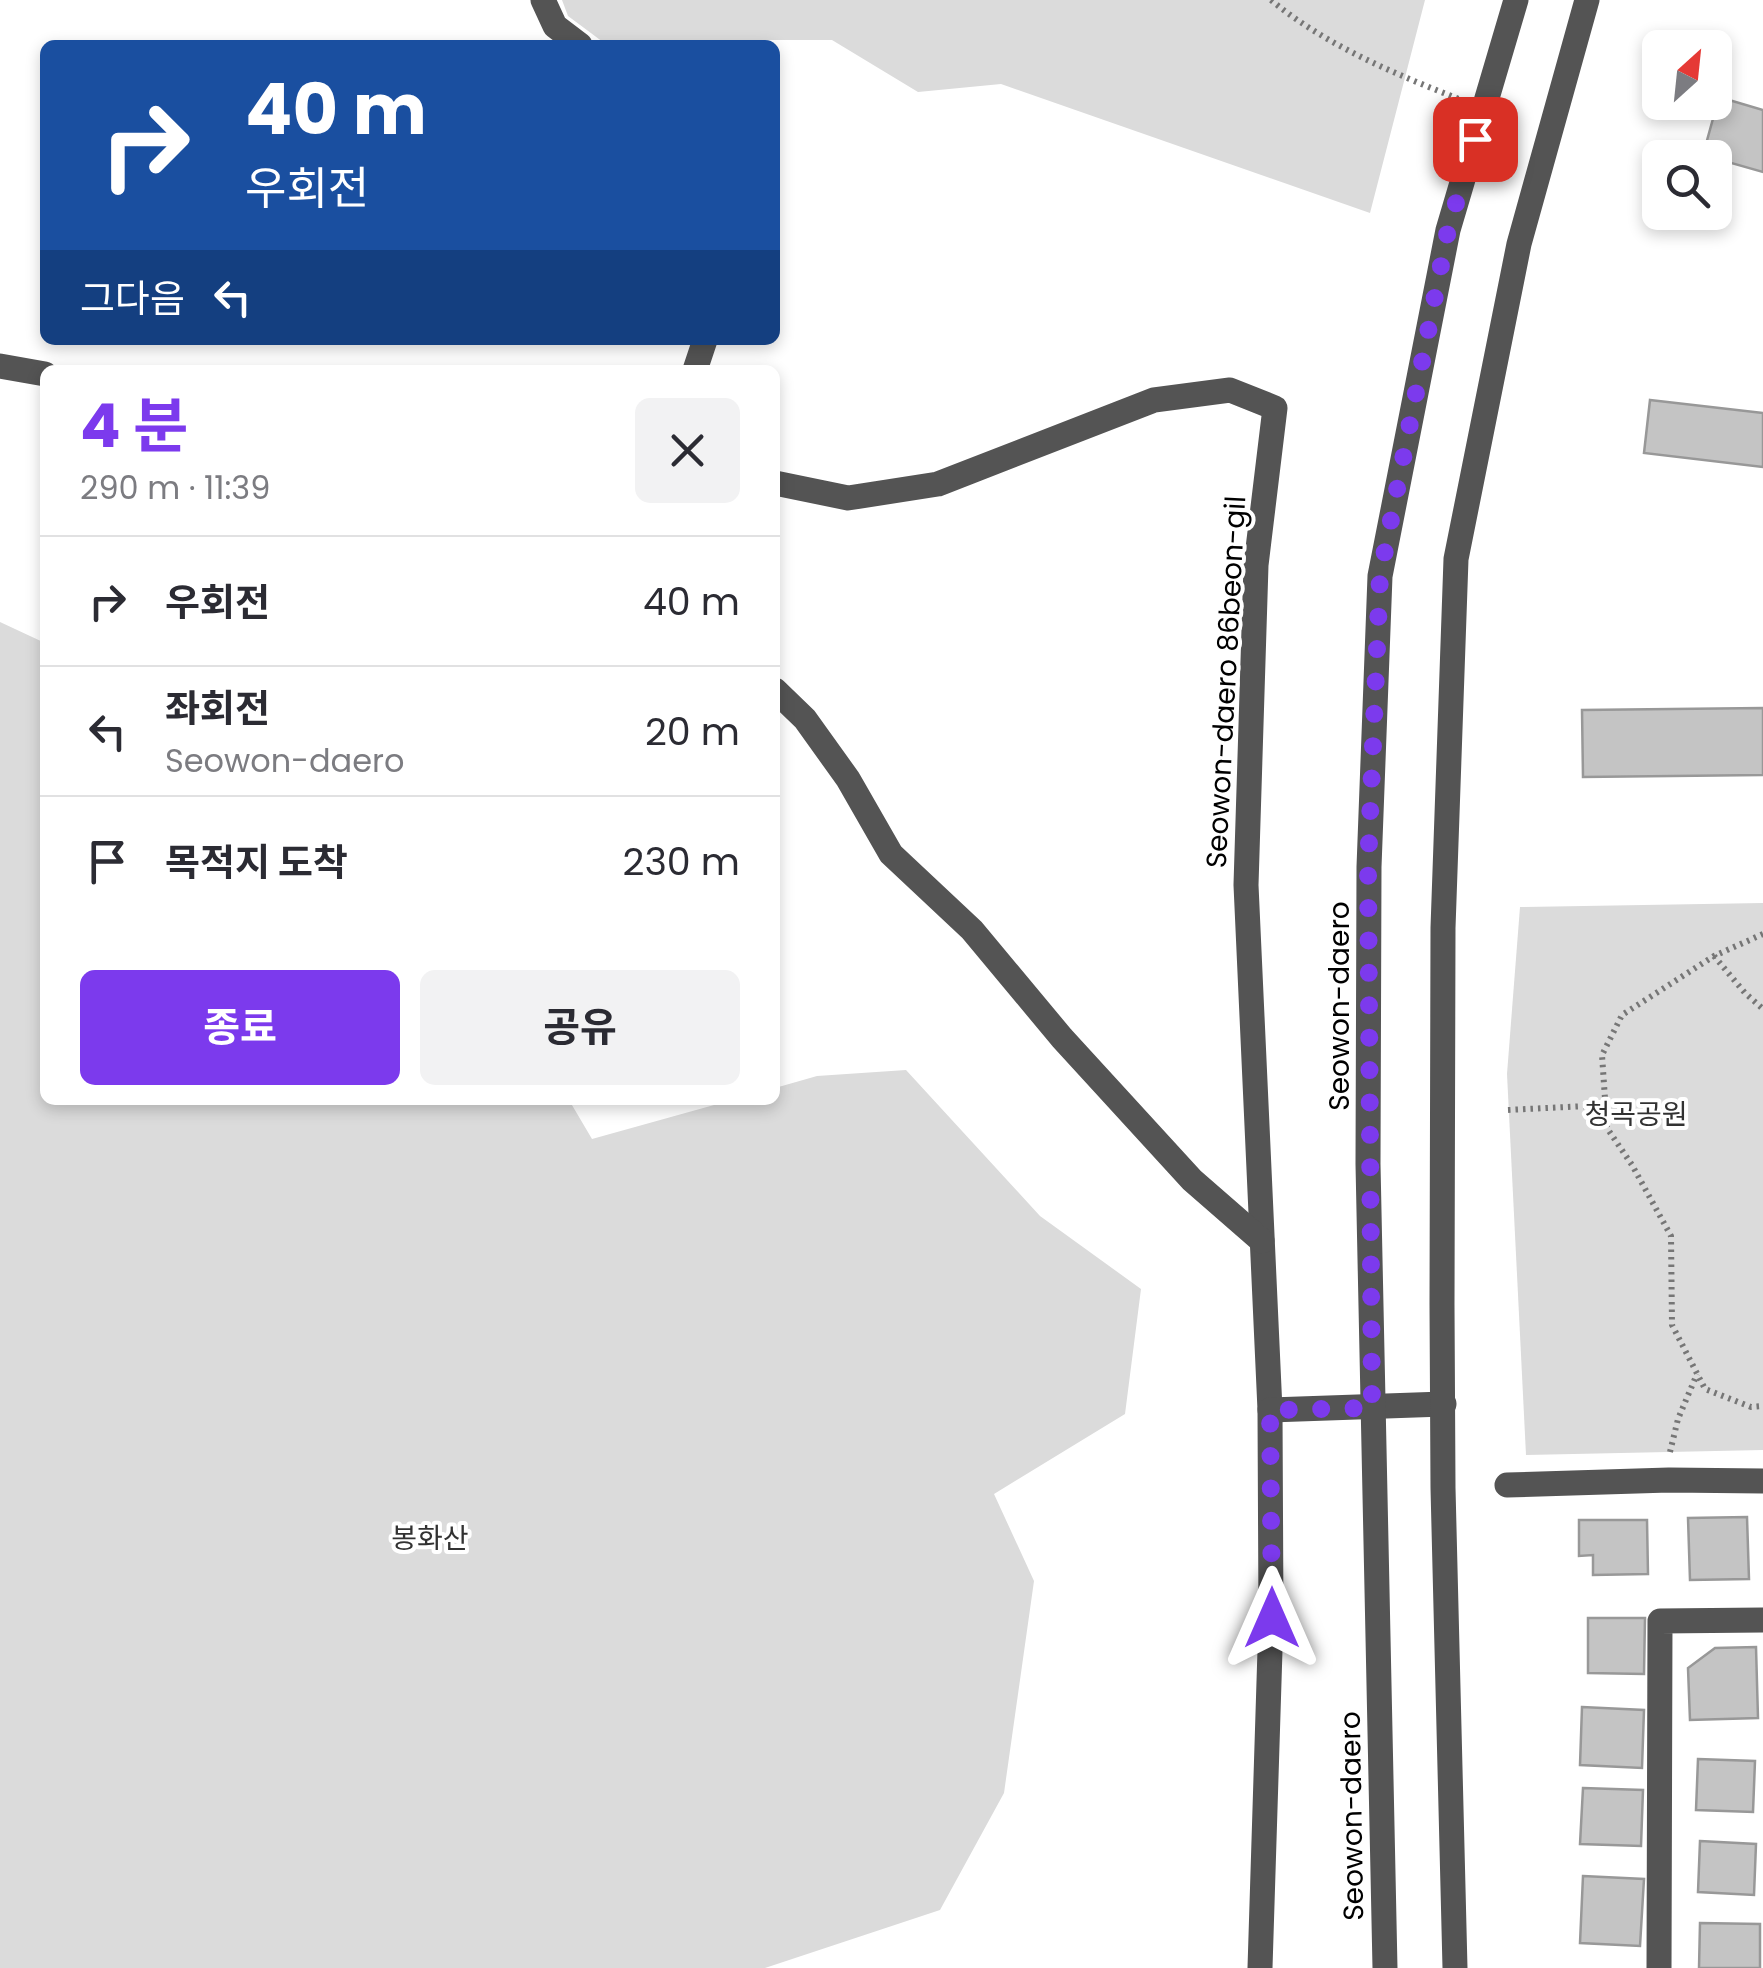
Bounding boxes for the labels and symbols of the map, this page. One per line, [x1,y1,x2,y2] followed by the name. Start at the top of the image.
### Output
[1642,30,1732,120] north arrow
[1433,97,1518,182] pin
[1197,495,1255,869] street label: Seowon-daero 86beon-gil
[1320,901,1359,1111] street label: Seowon-daero
[1584,1095,1688,1134] park label: 청곡공원
[391,1519,469,1558] park label: 봉화산
[1220,1566,1324,1670] position arrow
[1331,1711,1373,1921] street label: Seowon-daero

